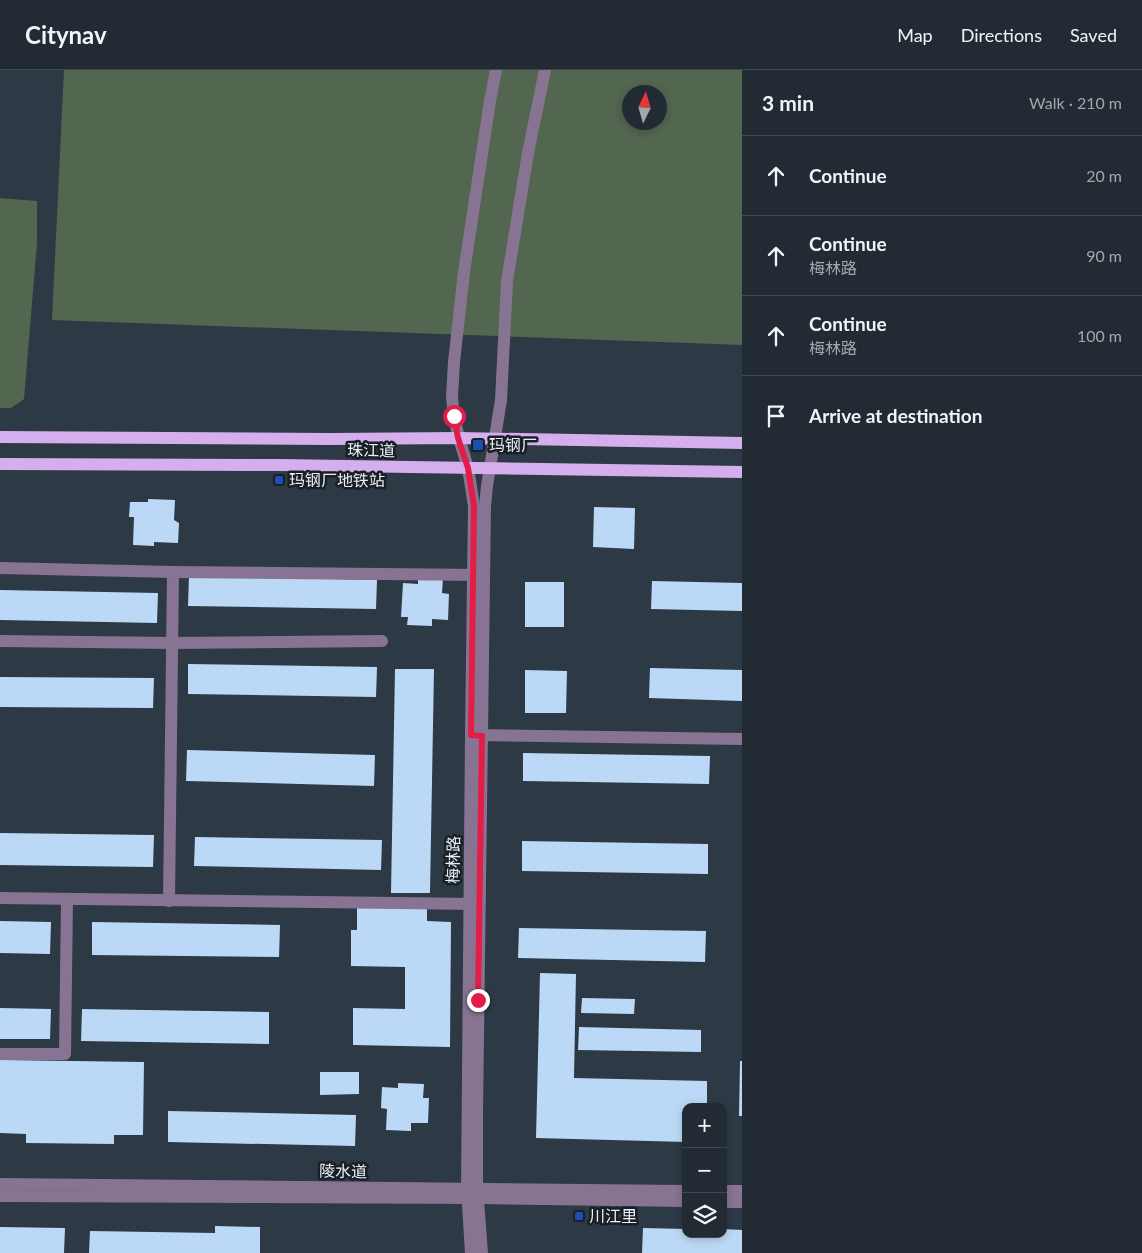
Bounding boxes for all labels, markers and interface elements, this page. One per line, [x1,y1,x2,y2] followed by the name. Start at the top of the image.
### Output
[25,20,107,49] text: Citynav
[897,24,933,46] text: Map
[961,24,1042,46] text: Directions
[1070,24,1117,46] text: Saved
[622,85,667,130] north arrow
[762,90,814,115] text: 3 min
[1029,93,1122,112] text: Walk · 210 m
[762,162,790,190] icon: ahead
[809,164,887,187] text: Continue
[1086,166,1122,185] text: 20 m
[809,232,887,255] text: Continue
[762,242,790,270] icon: ahead
[1086,246,1122,265] text: 90 m
[809,258,857,277] text: 梅林路
[809,312,887,335] text: Continue
[762,322,790,350] icon: ahead
[1077,326,1122,345] text: 100 m
[809,338,857,357] text: 梅林路
[762,402,790,430] icon: arrive
[809,404,982,427] text: Arrive at destination
[443,405,466,428] route start
[489,435,537,454] place label: 玛钢厂
[471,438,485,452] marker: 玛钢厂
[347,440,395,459] street label: 珠江道
[289,470,385,489] place label: 玛钢厂地铁站
[273,474,285,486] marker: 玛钢厂地铁站
[443,836,462,884] street label: 梅林路
[467,989,490,1012] route end
[682,1103,727,1238] map controls
[682,1103,727,1148] button: +
[682,1148,727,1193] button: −
[319,1161,367,1180] street label: 陵水道
[682,1193,727,1238] button: layers
[589,1206,637,1225] place label: 川江里
[573,1210,585,1222] marker: 川江里

